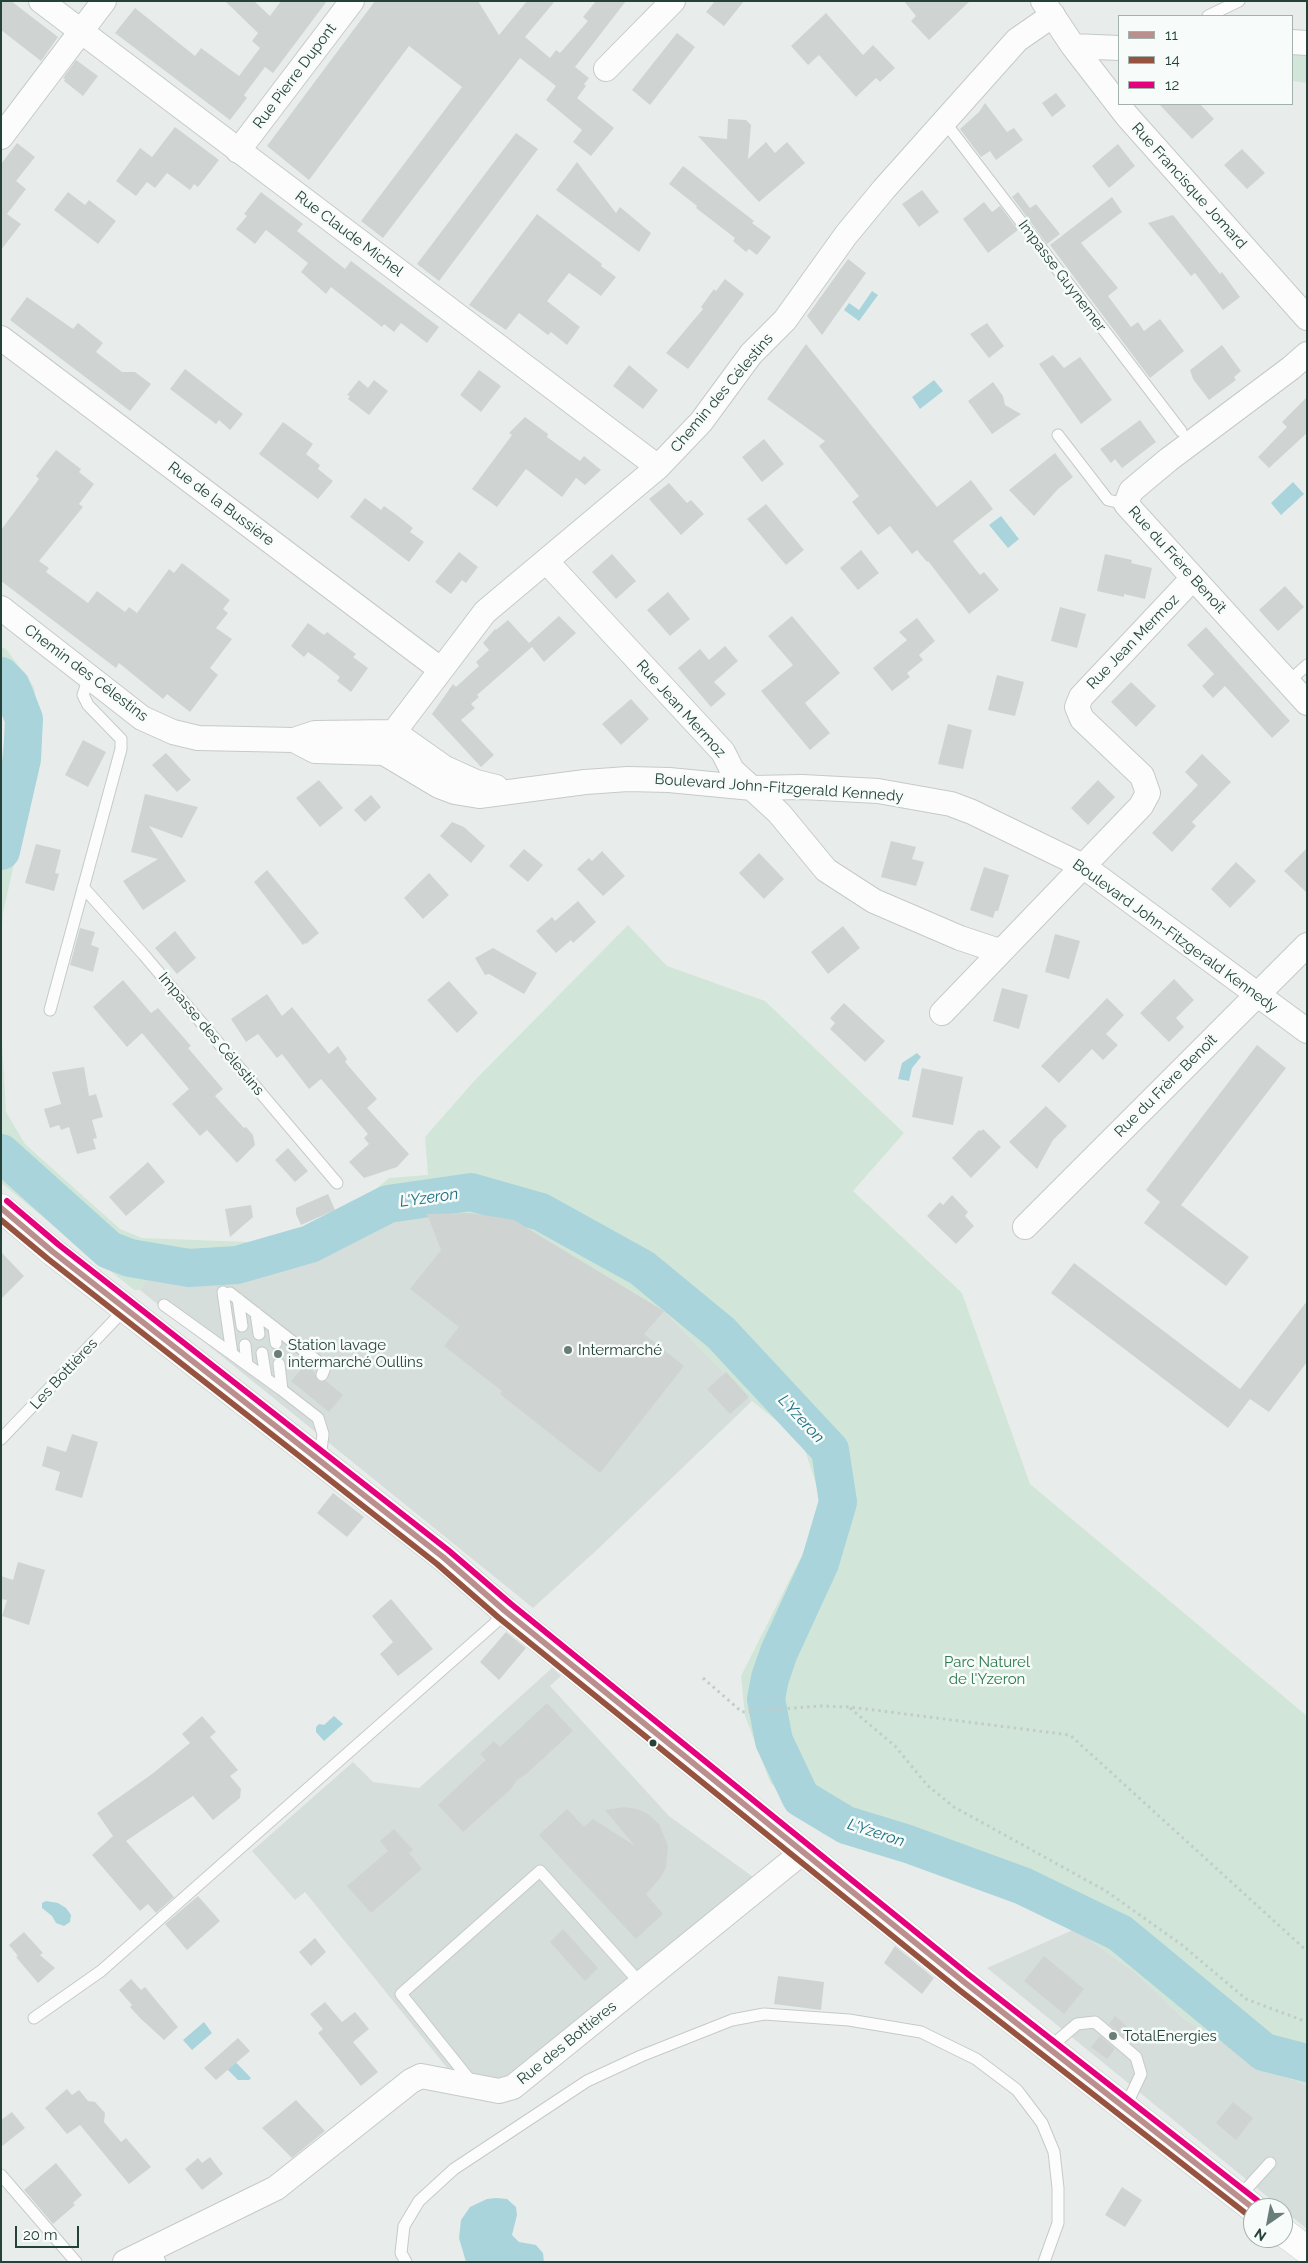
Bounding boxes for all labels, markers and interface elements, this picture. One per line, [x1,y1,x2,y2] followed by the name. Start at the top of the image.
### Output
[1118,15,1293,105] legend
[250,20,340,132] street label: Rue Pierre Dupont
[1165,26,1178,44] text: 11
[1165,51,1180,69] text: 14
[1165,76,1179,94] text: 12
[1128,119,1250,253] street label: Rue Francisque Jomard
[291,187,407,281] street label: Rue Claude Michel
[1014,217,1110,335] street label: Impasse Guynemer
[667,330,777,456] street label: Chemin des Célestins
[164,458,278,550] street label: Rue de la Bussière
[1124,503,1230,617] street label: Rue du Frère Benoît
[1083,591,1183,693] street label: Rue Jean Mermoz
[21,621,151,725] street label: Chemin des Célestins
[633,657,729,761] street label: Rue Jean Mermoz
[654,770,904,806] street label: Boulevard John-Fitzgerald Kennedy
[1069,855,1281,1017] street label: Boulevard John-Fitzgerald Kennedy
[154,969,268,1099] street label: Impasse des Célestins
[1111,1031,1221,1141] street label: Rue du Frère Benoît
[399,1184,459,1212] water label: L'Yzeron
[27,1335,101,1413] street label: Les Bottières
[288,1336,423,1371] place label: Station lavage intermarché Oullins
[578,1341,662,1359] place label: Intermarché
[562,1344,574,1356] marker: Intermarché
[272,1348,284,1360] marker: Station lavage intermarché Oullins
[774,1391,828,1447] water label: L'Yzeron
[944,1653,1030,1688] park label: Parc Naturel de l'Yzeron
[648,1738,658,1748] unlabelled marker
[845,1815,907,1851] water label: L'Yzeron
[514,1997,620,2089] street label: Rue des Bottières
[1123,2027,1217,2045] place label: TotalEnergies
[1107,2030,1119,2042] marker: TotalEnergies
[1243,2198,1293,2248] north arrow
[18,2216,81,2248] scale bar
[1252,2225,1269,2244] text: N
[23,2226,58,2244] text: 20 m

